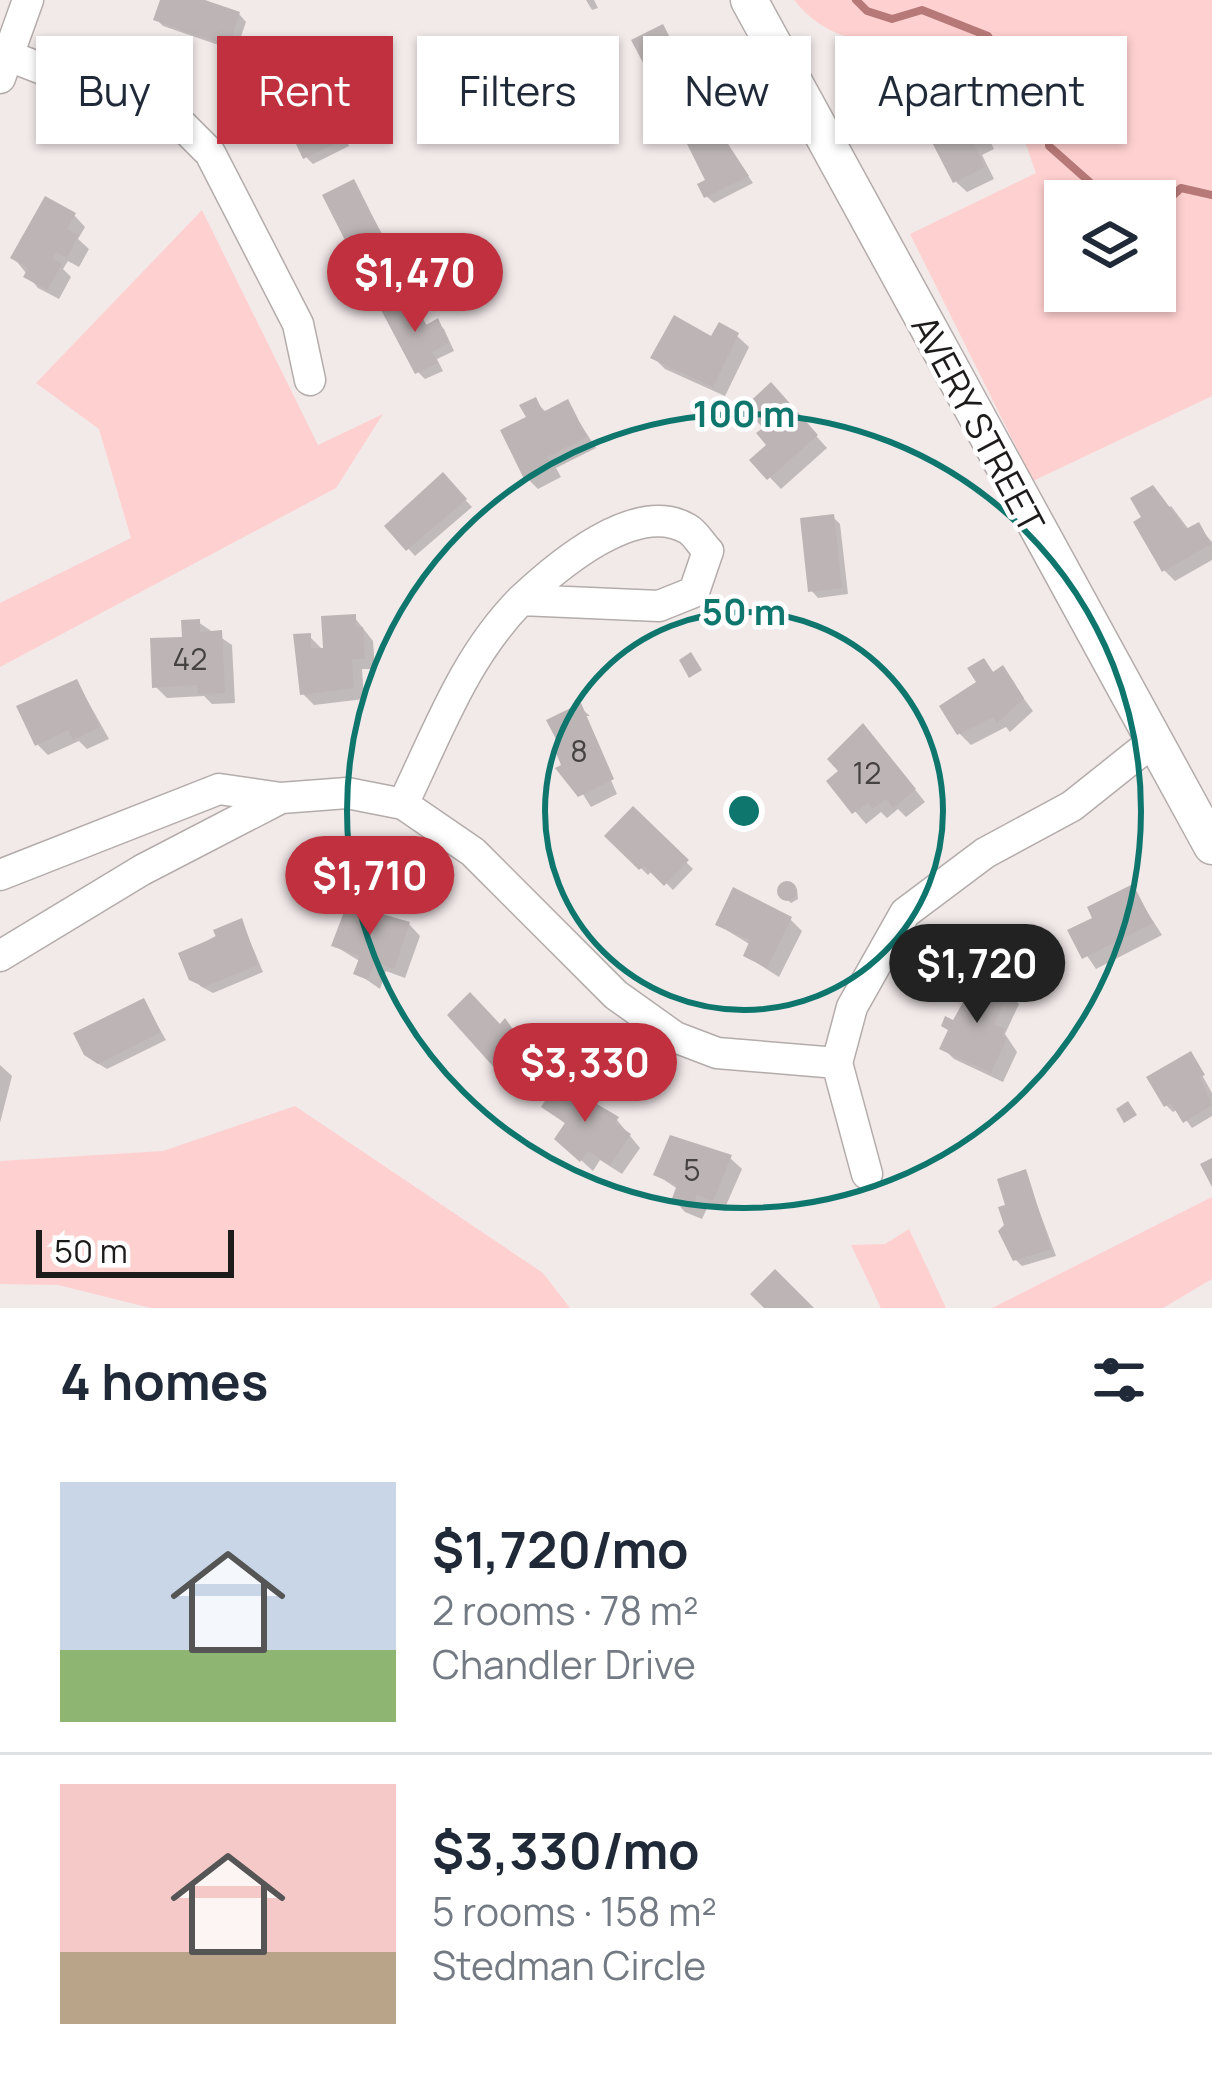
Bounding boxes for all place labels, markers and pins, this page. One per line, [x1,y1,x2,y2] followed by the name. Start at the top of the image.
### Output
[317,233,513,335] pin: $1,470
[723,790,765,832] centre of rings
[272,836,468,938] pin: $1,710
[879,924,1075,1026] pin: $1,720
[487,1023,683,1125] pin: $3,330

